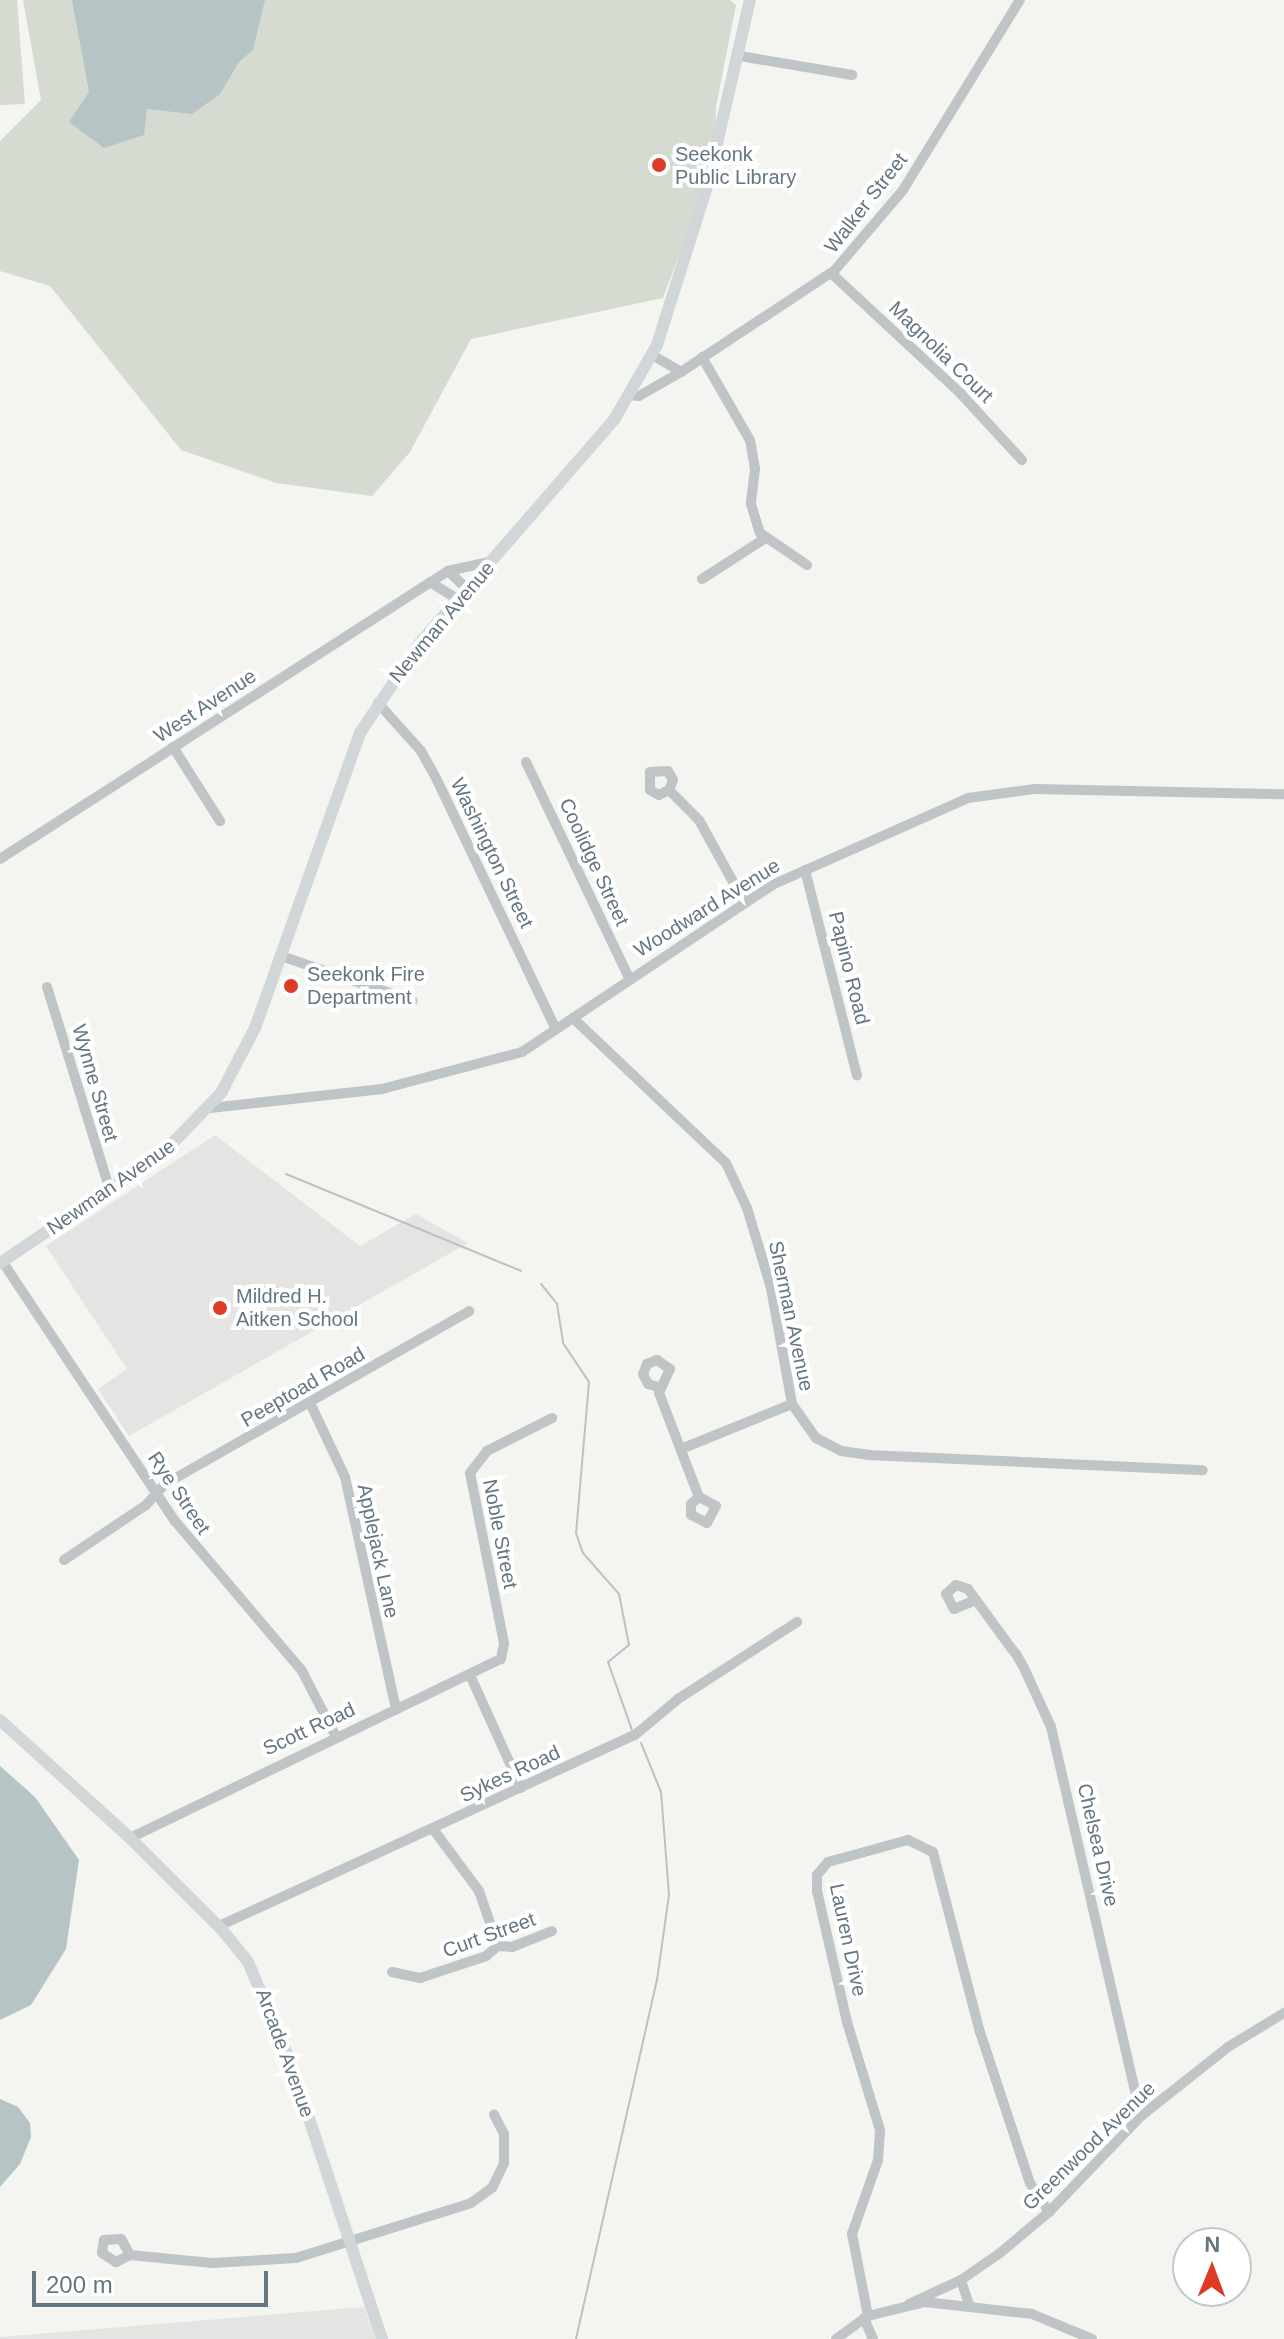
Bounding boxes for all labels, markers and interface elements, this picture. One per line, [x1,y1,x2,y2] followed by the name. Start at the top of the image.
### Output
[675,142,796,189] place label: Seekonk Public Library
[819,148,913,258] street label: Walker Street
[650,156,668,174] marker: Seekonk Public Library
[884,296,998,408] street label: Magnolia Court
[384,556,500,688] street label: Newman Avenue
[149,664,261,748] street label: West Avenue
[445,774,539,932] street label: Washington Street
[554,794,634,930] street label: Coolidge Street
[629,853,785,963] street label: Woodward Avenue
[823,909,875,1027] street label: Papino Road
[307,962,425,1009] place label: Seekonk Fire Department
[282,977,300,995] marker: Seekonk Fire Department
[67,1022,123,1144] street label: Wynne Street
[42,1134,180,1240] street label: Newman Avenue
[763,1238,819,1394] street label: Sherman Avenue
[236,1284,358,1331] place label: Mildred H. Aitken School
[211,1299,229,1317] marker: Mildred H. Aitken School
[237,1342,369,1432] street label: Peeptoad Road
[143,1447,215,1539] street label: Rye Street
[478,1477,522,1591] street label: Noble Street
[352,1482,404,1620] street label: Applejack Lane
[259,1697,359,1761] street label: Scott Road
[456,1740,564,1808] street label: Sykes Road
[1072,1781,1124,1909] street label: Chelsea Drive
[824,1882,872,1998] street label: Lauren Drive
[439,1907,539,1963] street label: Curt Street
[250,1985,320,2121] street label: Arcade Avenue
[1017,2076,1161,2216] street label: Greenwood Avenue
[1172,2227,1252,2307] north arrow
[1204,2232,1221,2257] text: N
[36,2255,272,2305] scale bar
[46,2271,113,2298] text: 200 m

